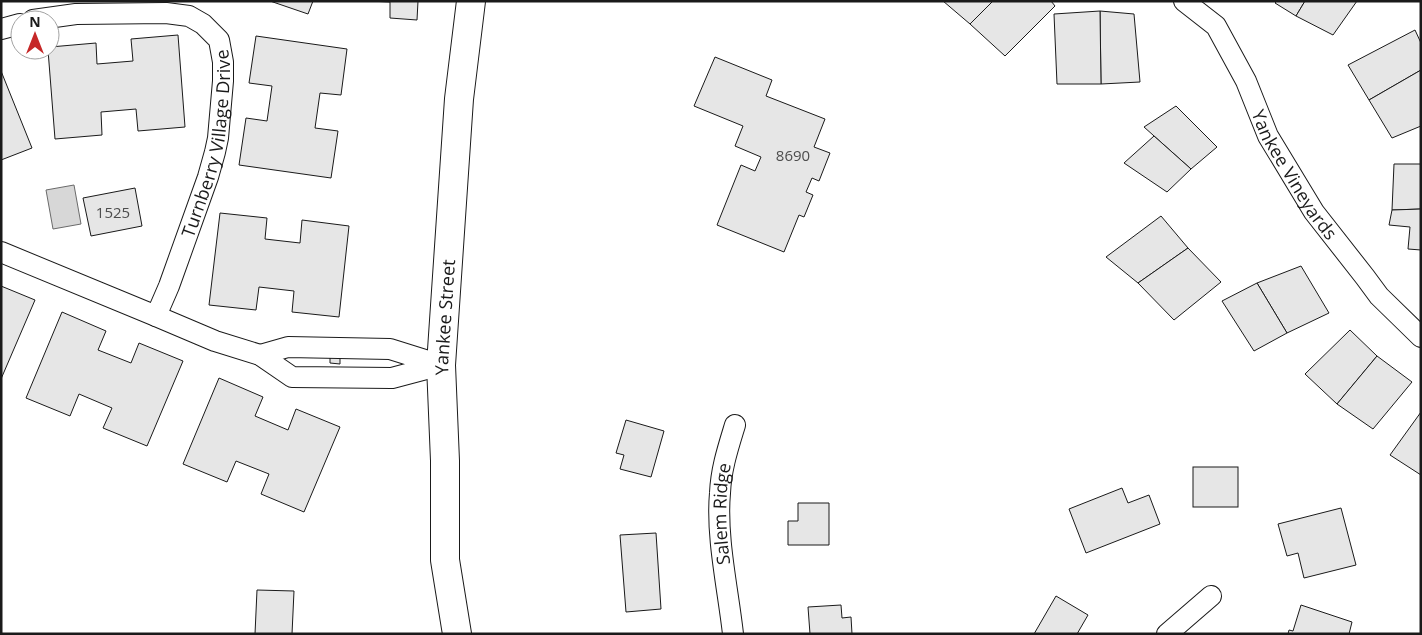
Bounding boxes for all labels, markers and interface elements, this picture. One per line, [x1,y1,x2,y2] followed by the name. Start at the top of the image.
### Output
[10,10,60,60] north arrow
[29,12,41,31] text: N
[175,48,235,240] street label: Turnberry Village Drive
[1247,106,1343,244] street label: Yankee Vineyards
[776,145,810,165] house number: 8690
[96,202,130,222] house number: 1525
[429,259,460,375] street label: Yankee Street
[707,461,736,566] street label: Salem Ridge

